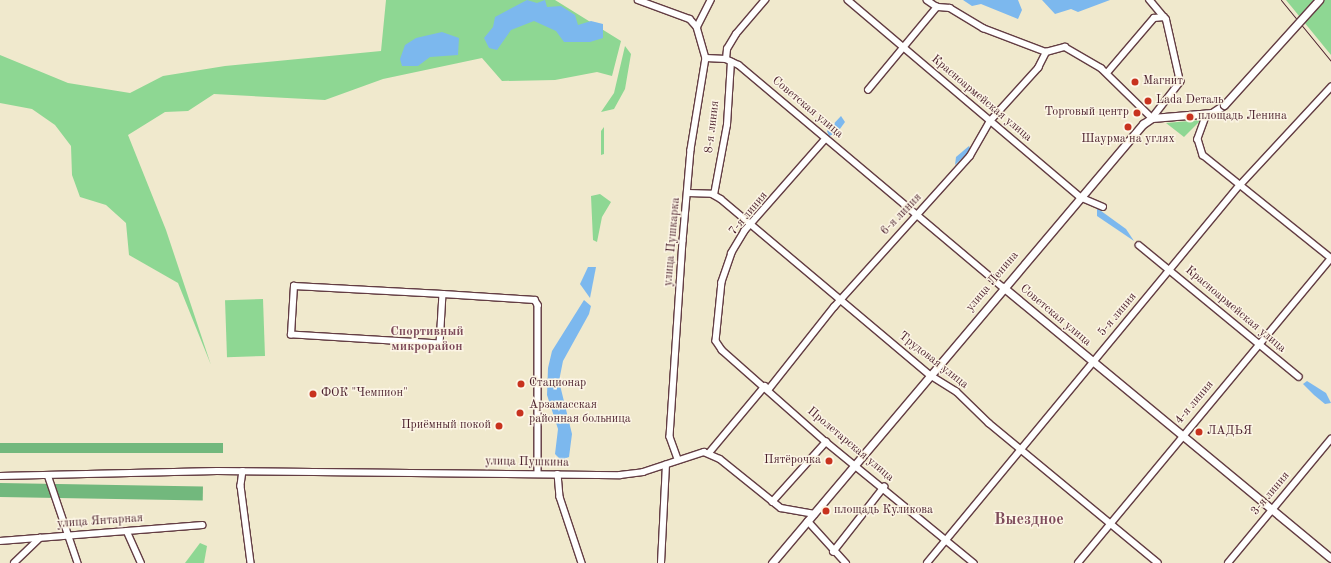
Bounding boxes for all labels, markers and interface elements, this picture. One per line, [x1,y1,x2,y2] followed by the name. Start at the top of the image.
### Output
[928,53,1034,145] street label: Красноармейская улица
[769,74,845,142] street label: Советская улица
[1143,75,1183,89] place label: Магнит
[1130,77,1140,87] marker: Магнит
[1156,94,1224,108] place label: Lada Dеталь
[1143,96,1153,106] marker: Lada Dеталь
[703,100,723,154] street label: 8-я линия
[1044,106,1129,120] place label: Торговый центр
[1132,108,1142,118] marker: Торговый центр
[1198,110,1287,124] place label: площадь Ленина
[1185,112,1195,122] marker: площадь Ленина
[1123,122,1133,132] marker: Шаурма на углях
[1081,133,1175,147] place label: Шаурма на углях
[727,189,771,239] street label: 7-я линия
[878,191,926,239] street label: 6-я линия
[662,197,684,287] street label: улица Пушкарка
[964,249,1022,315] street label: улица Ленина
[1182,264,1288,356] street label: Красноармейская улица
[1017,282,1093,350] street label: Советская улица
[1096,290,1140,340] street label: 5-я линия
[390,325,464,356] district label: Спортивный микрорайон
[895,329,971,393] street label: Трудовая улица
[529,377,586,391] place label: Стационар
[1173,378,1217,428] street label: 4-я линия
[516,379,526,389] marker: Стационар
[321,387,408,401] place label: ФОК "Чемпион"
[308,389,318,399] marker: ФОК "Чемпион"
[529,399,631,427] place label: Арзамасская районная больница
[804,405,896,485] street label: Пролетарская улица
[514,407,526,419] marker: Арзамасская районная больница
[401,419,491,433] place label: Приёмный покой
[494,421,504,431] marker: Приёмный покой
[1207,425,1252,439] place label: ЛАДЬЯ
[1194,427,1204,437] marker: ЛАДЬЯ
[764,454,821,468] place label: Пятёрочка
[485,455,569,471] street label: улица Пушкина
[824,456,834,466] marker: Пятёрочка
[1249,469,1293,519] street label: 3-я линия
[834,504,933,518] place label: площадь Куликова
[821,506,831,516] marker: площадь Куликова
[994,510,1064,530] district label: Выездное
[57,512,143,532] street label: улица Янтарная

